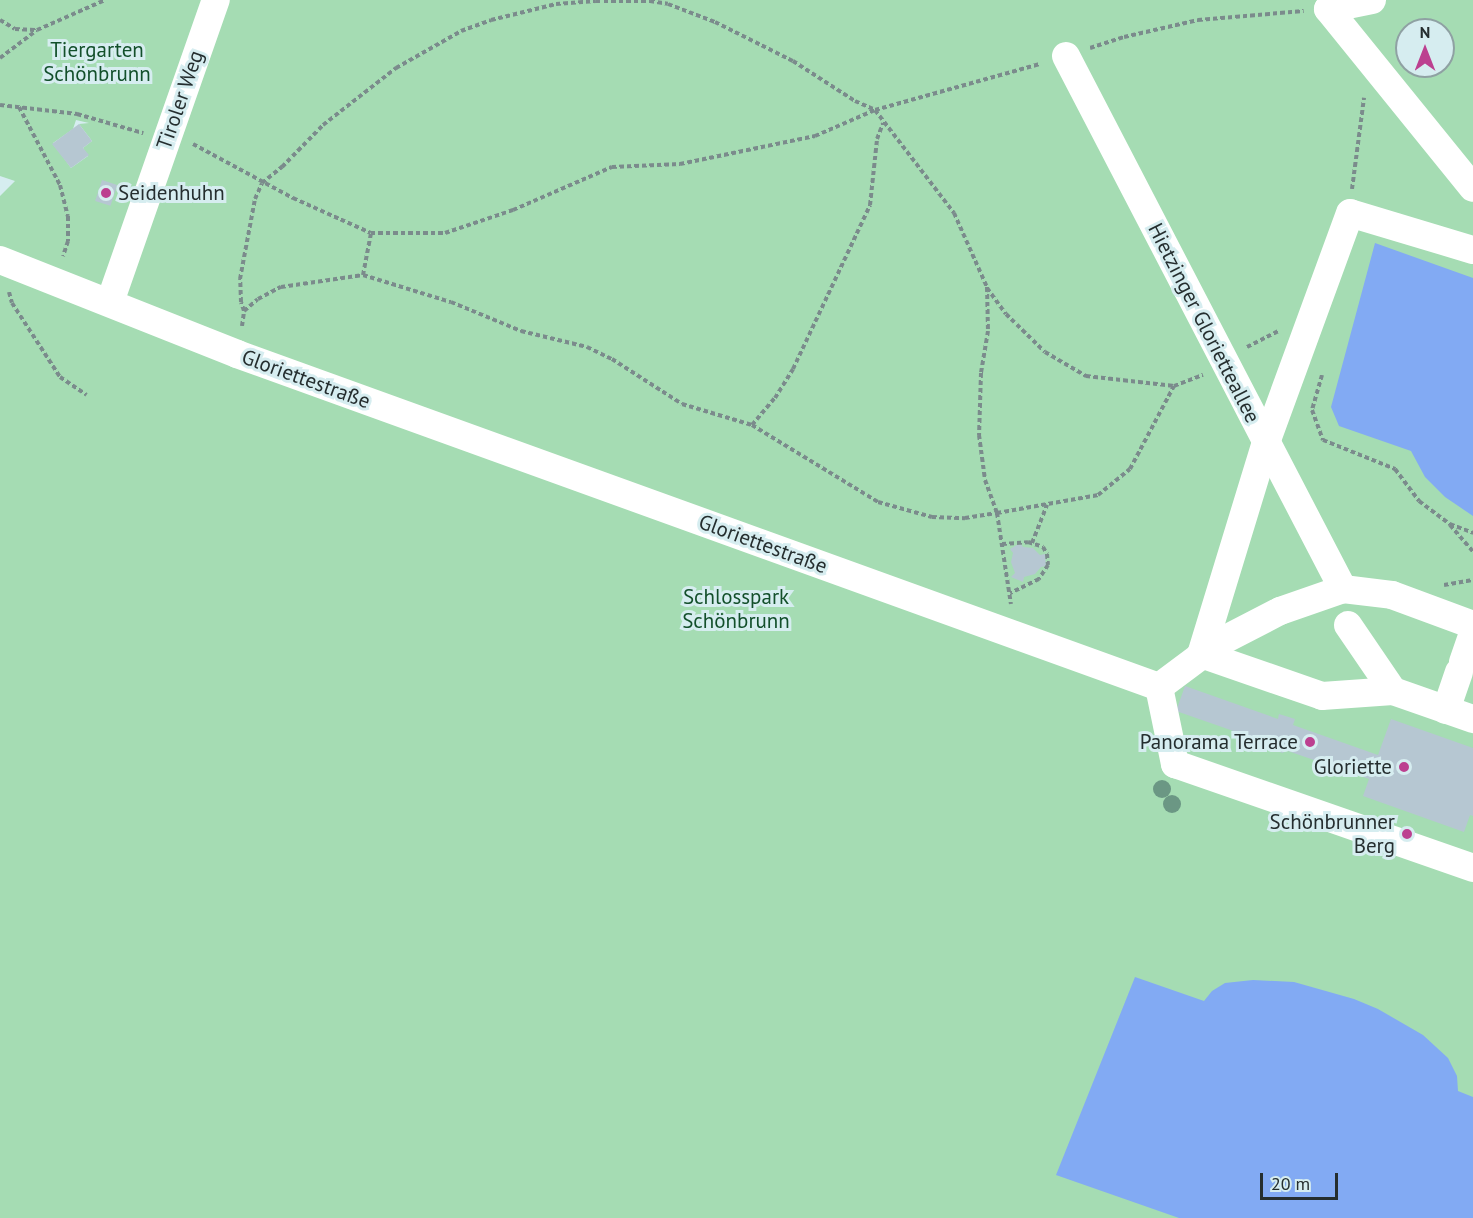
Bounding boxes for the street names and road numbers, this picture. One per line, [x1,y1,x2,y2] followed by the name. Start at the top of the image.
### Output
[151,47,209,153] street label: Tiroler Weg
[1143,219,1265,427] street label: Hietzinger Glorietteallee
[238,344,374,414] street label: Gloriettestraße
[695,509,831,579] street label: Gloriettestraße

